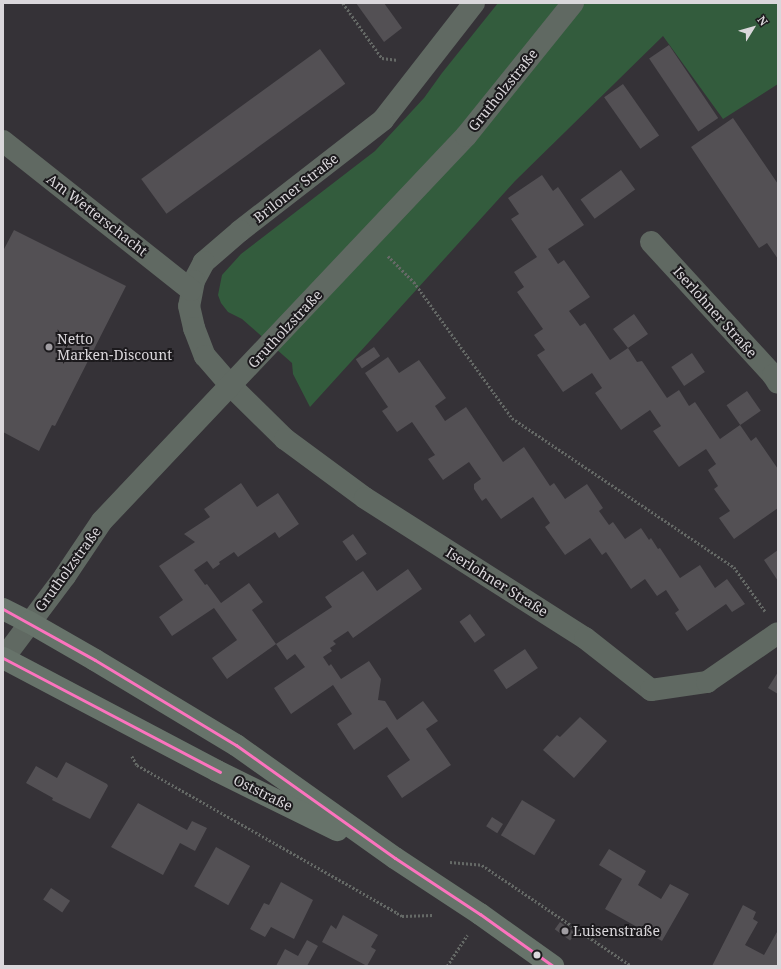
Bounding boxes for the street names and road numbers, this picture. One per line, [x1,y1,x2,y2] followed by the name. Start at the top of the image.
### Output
[465,46,541,134] street label: Grutholzstraße
[250,150,342,226] street label: Briloner Straße
[43,171,151,259] street label: Am Wetterschacht
[670,263,760,361] street label: Iserlohner Straße
[244,286,326,372] street label: Grutholzstraße
[32,523,104,615] street label: Grutholzstraße
[443,544,551,620] street label: Iserlohner Straße
[231,772,295,814] street label: Oststraße

